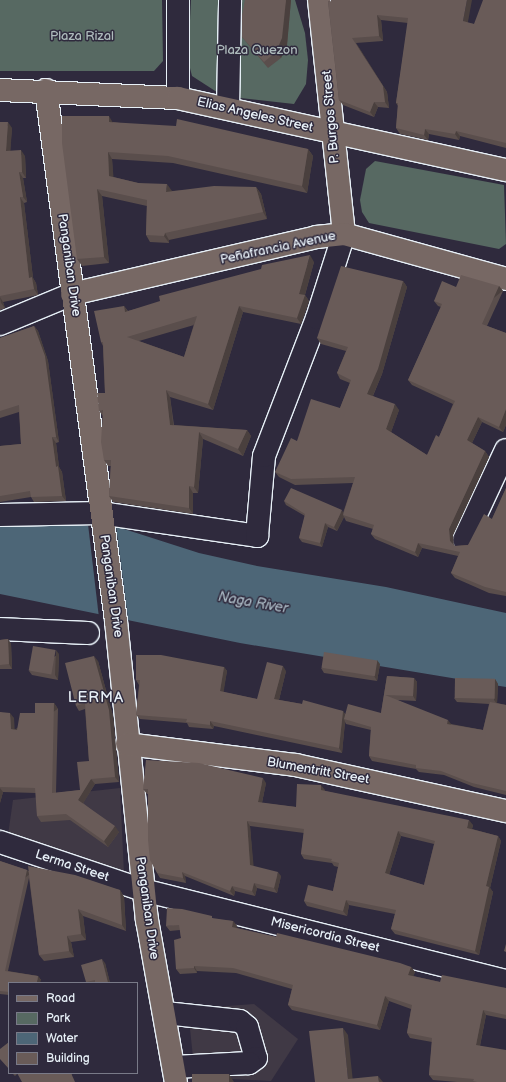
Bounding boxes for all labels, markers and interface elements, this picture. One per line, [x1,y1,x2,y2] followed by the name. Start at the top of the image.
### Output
[50,28,114,44] park label: Plaza Rizal
[216,42,298,58] park label: Plaza Quezon
[319,70,343,164] street label: P. Burgos Street
[196,94,314,136] street label: Elias Angeles Street
[54,213,84,317] street label: Panganiban Drive
[219,228,337,268] street label: Peñafrancia Avenue
[96,534,126,638] street label: Panganiban Drive
[217,589,289,617] water label: Naga River
[68,689,124,707] district label: LERMA
[266,754,370,788] street label: Blumentritt Street
[33,847,111,885] street label: Lerma Street
[132,856,162,960] street label: Panganiban Drive
[269,914,381,956] street label: Misericordia Street
[8,982,138,1074] legend
[46,991,75,1006] text: Road
[46,1011,70,1026] text: Park
[46,1031,78,1046] text: Water
[46,1051,90,1066] text: Building

